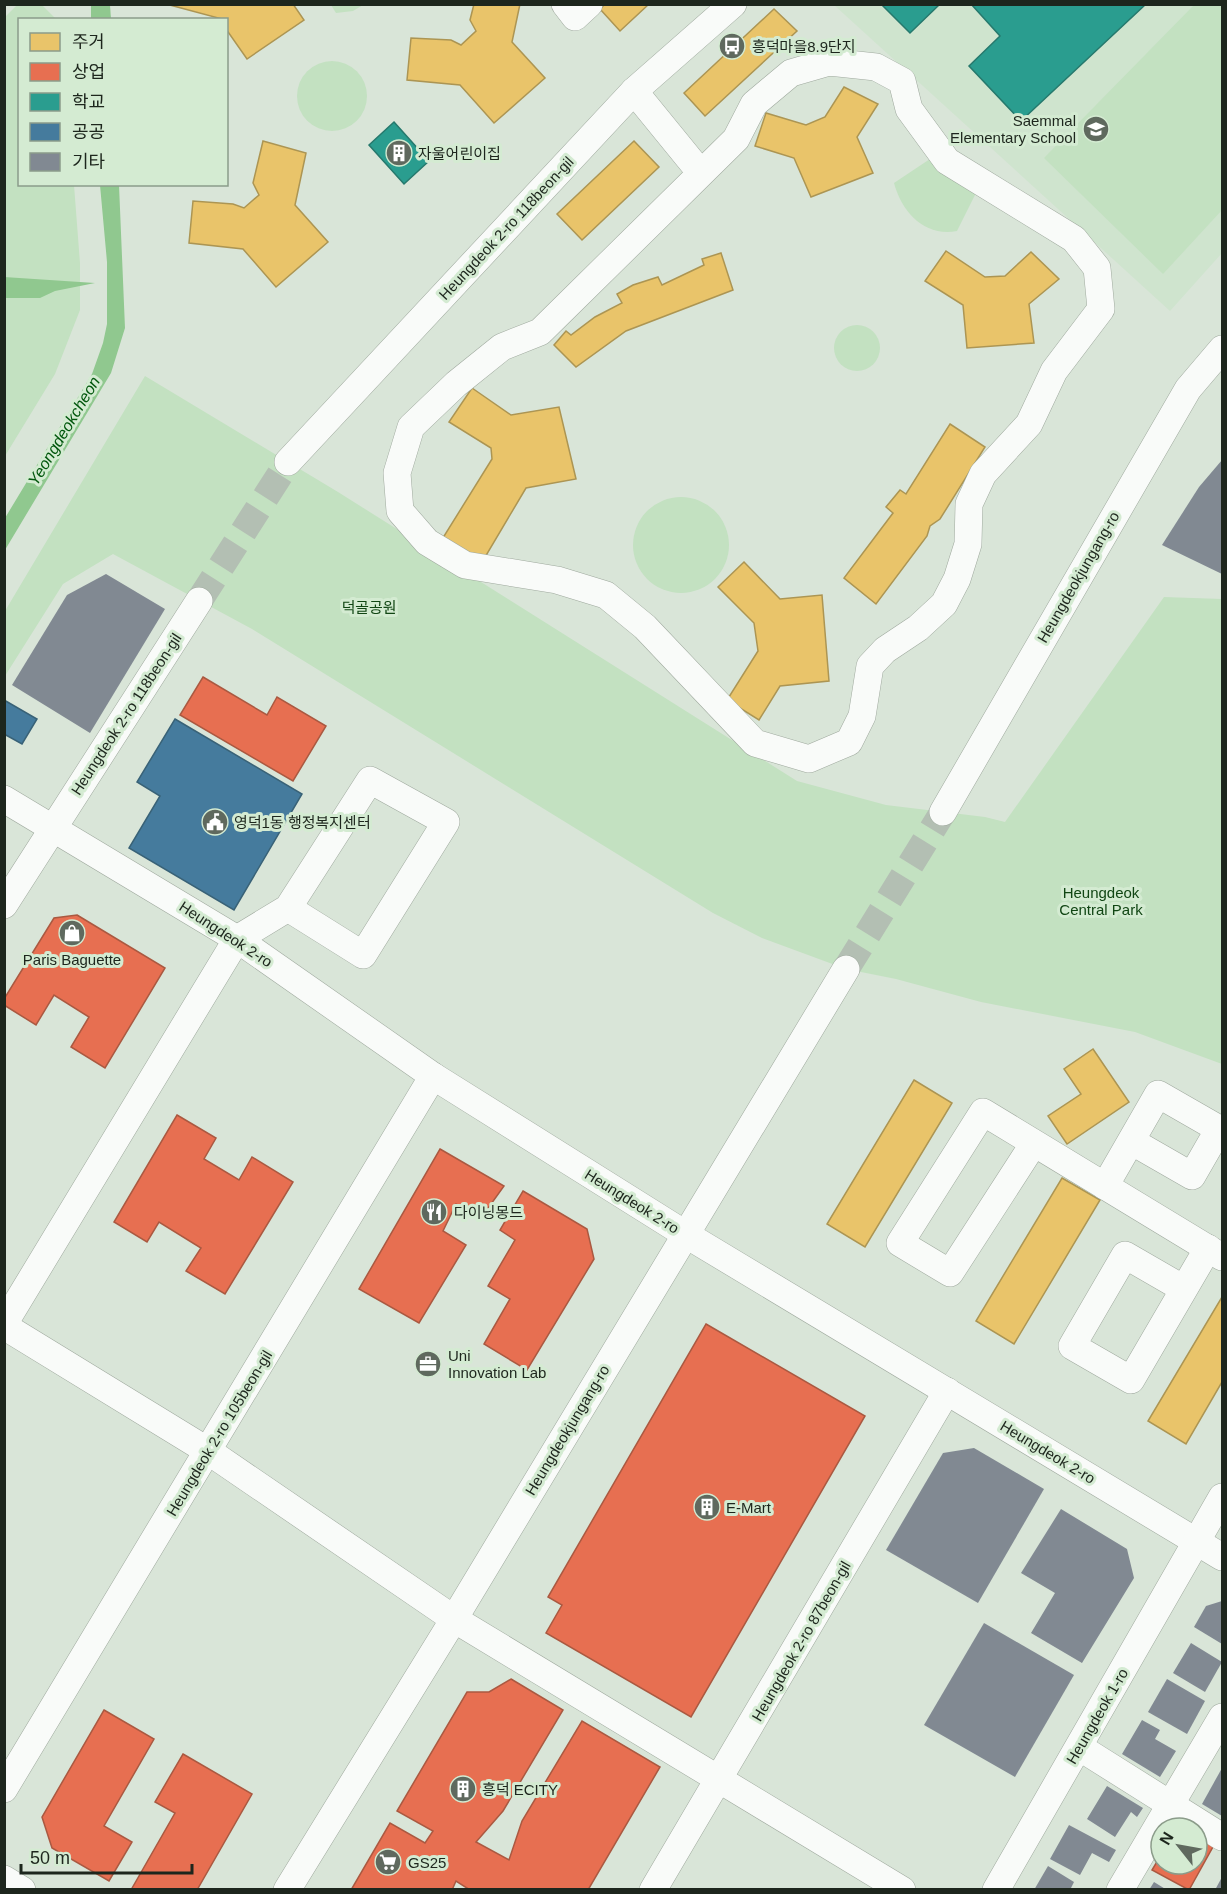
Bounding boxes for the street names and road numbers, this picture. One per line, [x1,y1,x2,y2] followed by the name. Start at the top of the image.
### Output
[435,153,577,303] street label: Heungdeok 2-ro 118beon-gil
[1034,508,1122,646] street label: Heungdeokjungang-ro
[67,630,185,798] street label: Heungdeok 2-ro 118beon-gil
[176,898,276,970] street label: Heungdeok 2-ro
[582,1165,682,1237] street label: Heungdeok 2-ro
[163,1347,275,1519] street label: Heungdeok 2-ro 105beon-gil
[521,1362,613,1498] street label: Heungdeokjungang-ro
[998,1417,1098,1487] street label: Heungdeok 2-ro
[748,1558,854,1724] street label: Heungdeok 2-ro 87beon-gil
[1063,1665,1131,1767] street label: Heungdeok 1-ro

